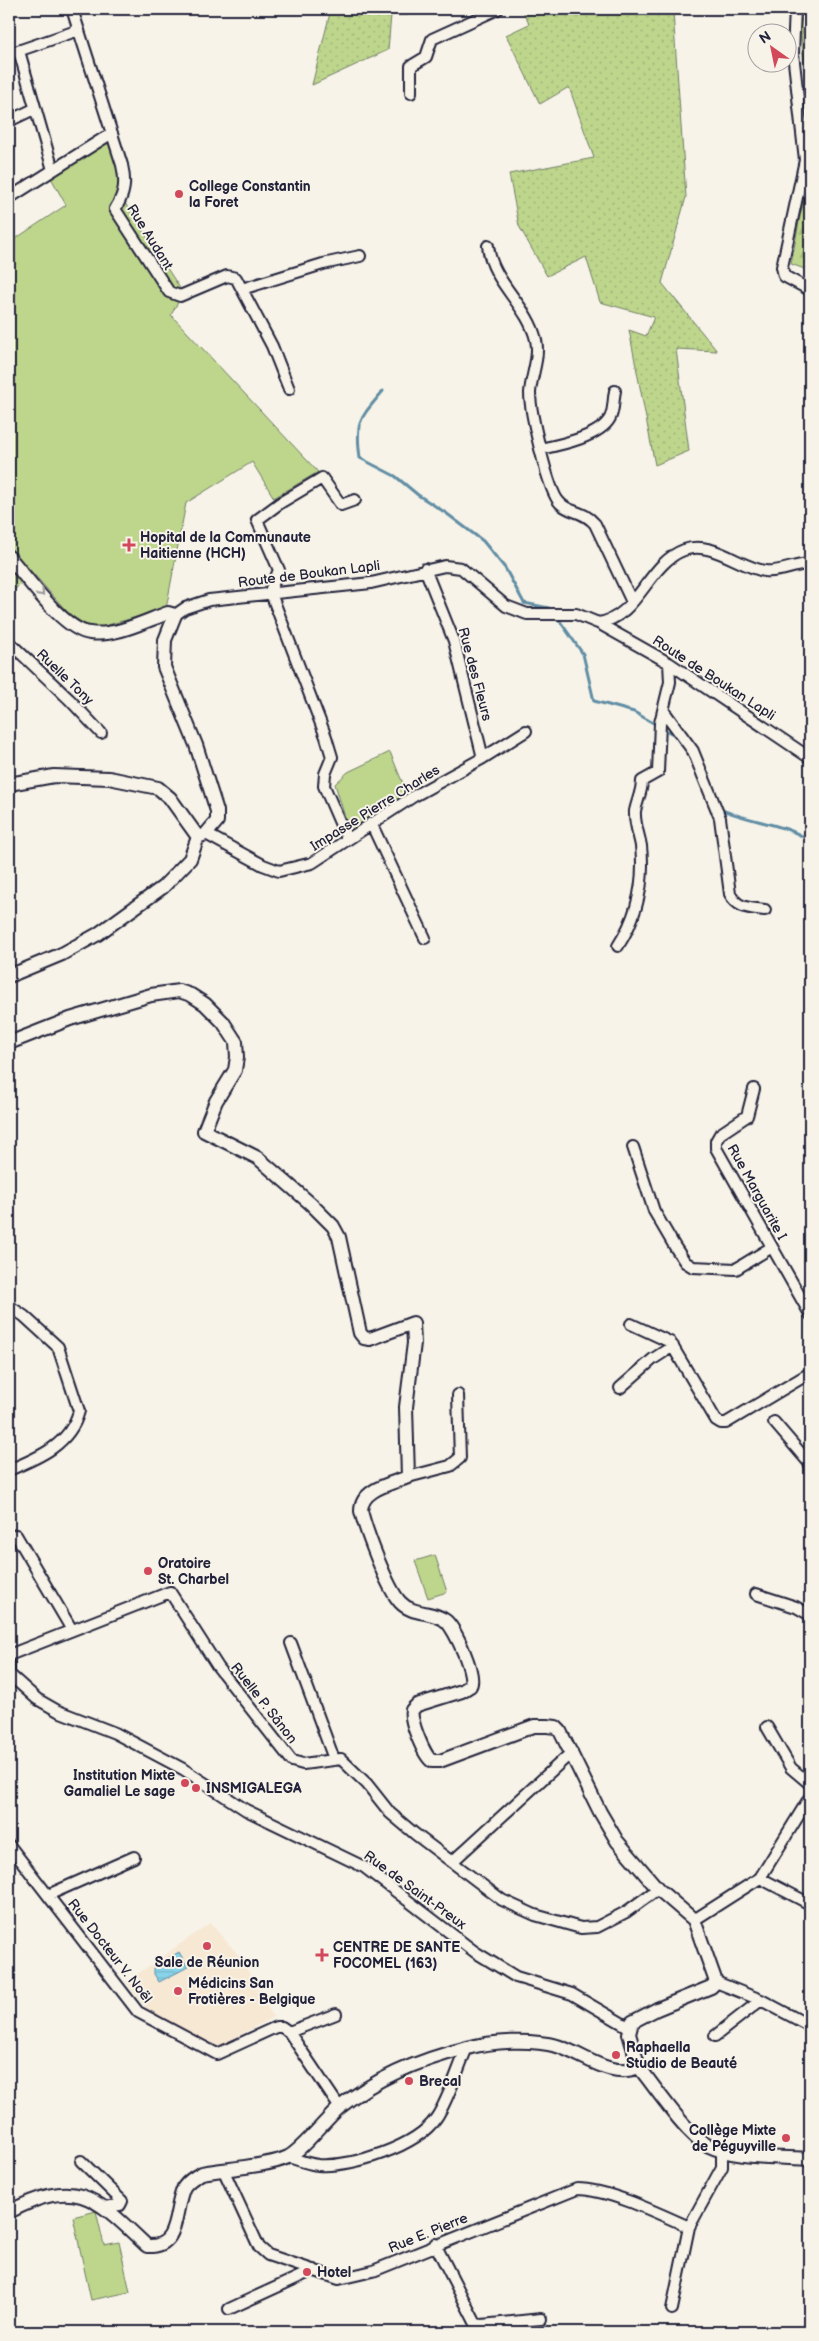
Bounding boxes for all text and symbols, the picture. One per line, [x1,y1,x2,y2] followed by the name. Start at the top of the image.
[746,22,796,72] north arrow
[756,28,774,48] text: N
[189,178,311,211] place label: College Constantin la Foret
[173,188,185,200] marker: College Constantin la Foret
[123,201,177,274] street label: Rue Audant
[140,529,311,562] place label: Hopital de la Communaute Haitienne (HCH)
[122,538,136,552] marker: Hopital de la Communaute Haitienne (HCH)
[237,557,381,591] street label: Route de Boukan Lapli
[35,588,44,597] one-way arrow
[454,625,496,723] street label: Rue des Fleurs
[649,632,779,724] street label: Route de Boukan Lapli
[33,646,98,709] street label: Ruelle Tony
[307,761,443,855] street label: Impasse Pierre Charles
[724,1141,790,1243] street label: Rue Marguarite I
[158,1555,229,1588] place label: Oratoire St. Charbel
[142,1565,154,1577] marker: Oratoire St. Charbel
[227,1659,301,1747] street label: Ruelle P. Sânon
[64,1767,175,1800] place label: Institution Mixte Gamaliel Le sage
[179,1777,191,1789] marker: Institution Mixte Gamaliel Le sage
[206,1780,302,1797] place label: INSMIGALEGA
[190,1782,202,1794] marker: INSMIGALEGA
[360,1847,470,1933] street label: Rue de Saint-Preux
[64,1896,156,2006] street label: Rue Docteur V. Noël
[333,1939,460,1972] place label: CENTRE DE SANTE FOCOMEL (163)
[201,1940,213,1952] marker: Sale de Réunion
[315,1948,329,1962] marker: CENTRE DE SANTE FOCOMEL (163)
[155,1954,260,1971] place label: Sale de Réunion
[188,1975,315,2008] place label: Médicins San Frotières - Belgique
[172,1985,184,1997] marker: Médicins San Frotières - Belgique
[626,2039,738,2072] place label: Raphaella Studio de Beauté
[610,2049,622,2061] marker: Raphaella Studio de Beauté
[419,2073,461,2090] place label: Brecal
[403,2075,415,2087] marker: Brecal
[689,2122,776,2155] place label: Collège Mixte de Péguyville
[780,2132,792,2144] marker: Collège Mixte de Péguyville
[386,2209,470,2257] street label: Rue E. Pierre
[317,2264,351,2281] place label: Hotel
[301,2266,313,2278] marker: Hotel

